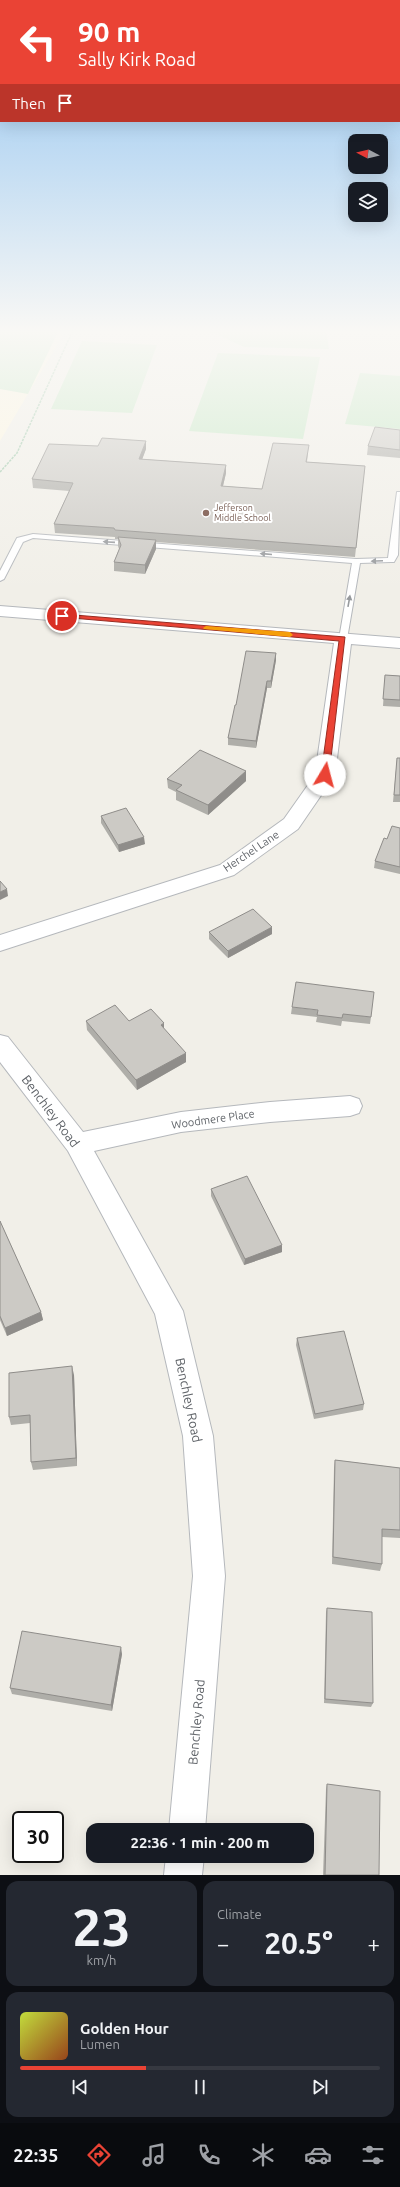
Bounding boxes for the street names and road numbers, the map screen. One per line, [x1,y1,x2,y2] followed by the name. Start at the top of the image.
[221,828,281,874] street label: Herchel Lane
[19,1072,83,1150] street label: Benchley Road
[171,1107,255,1131] street label: Woodmere Place
[173,1356,205,1444] street label: Benchley Road
[185,1678,207,1766] street label: Benchley Road

